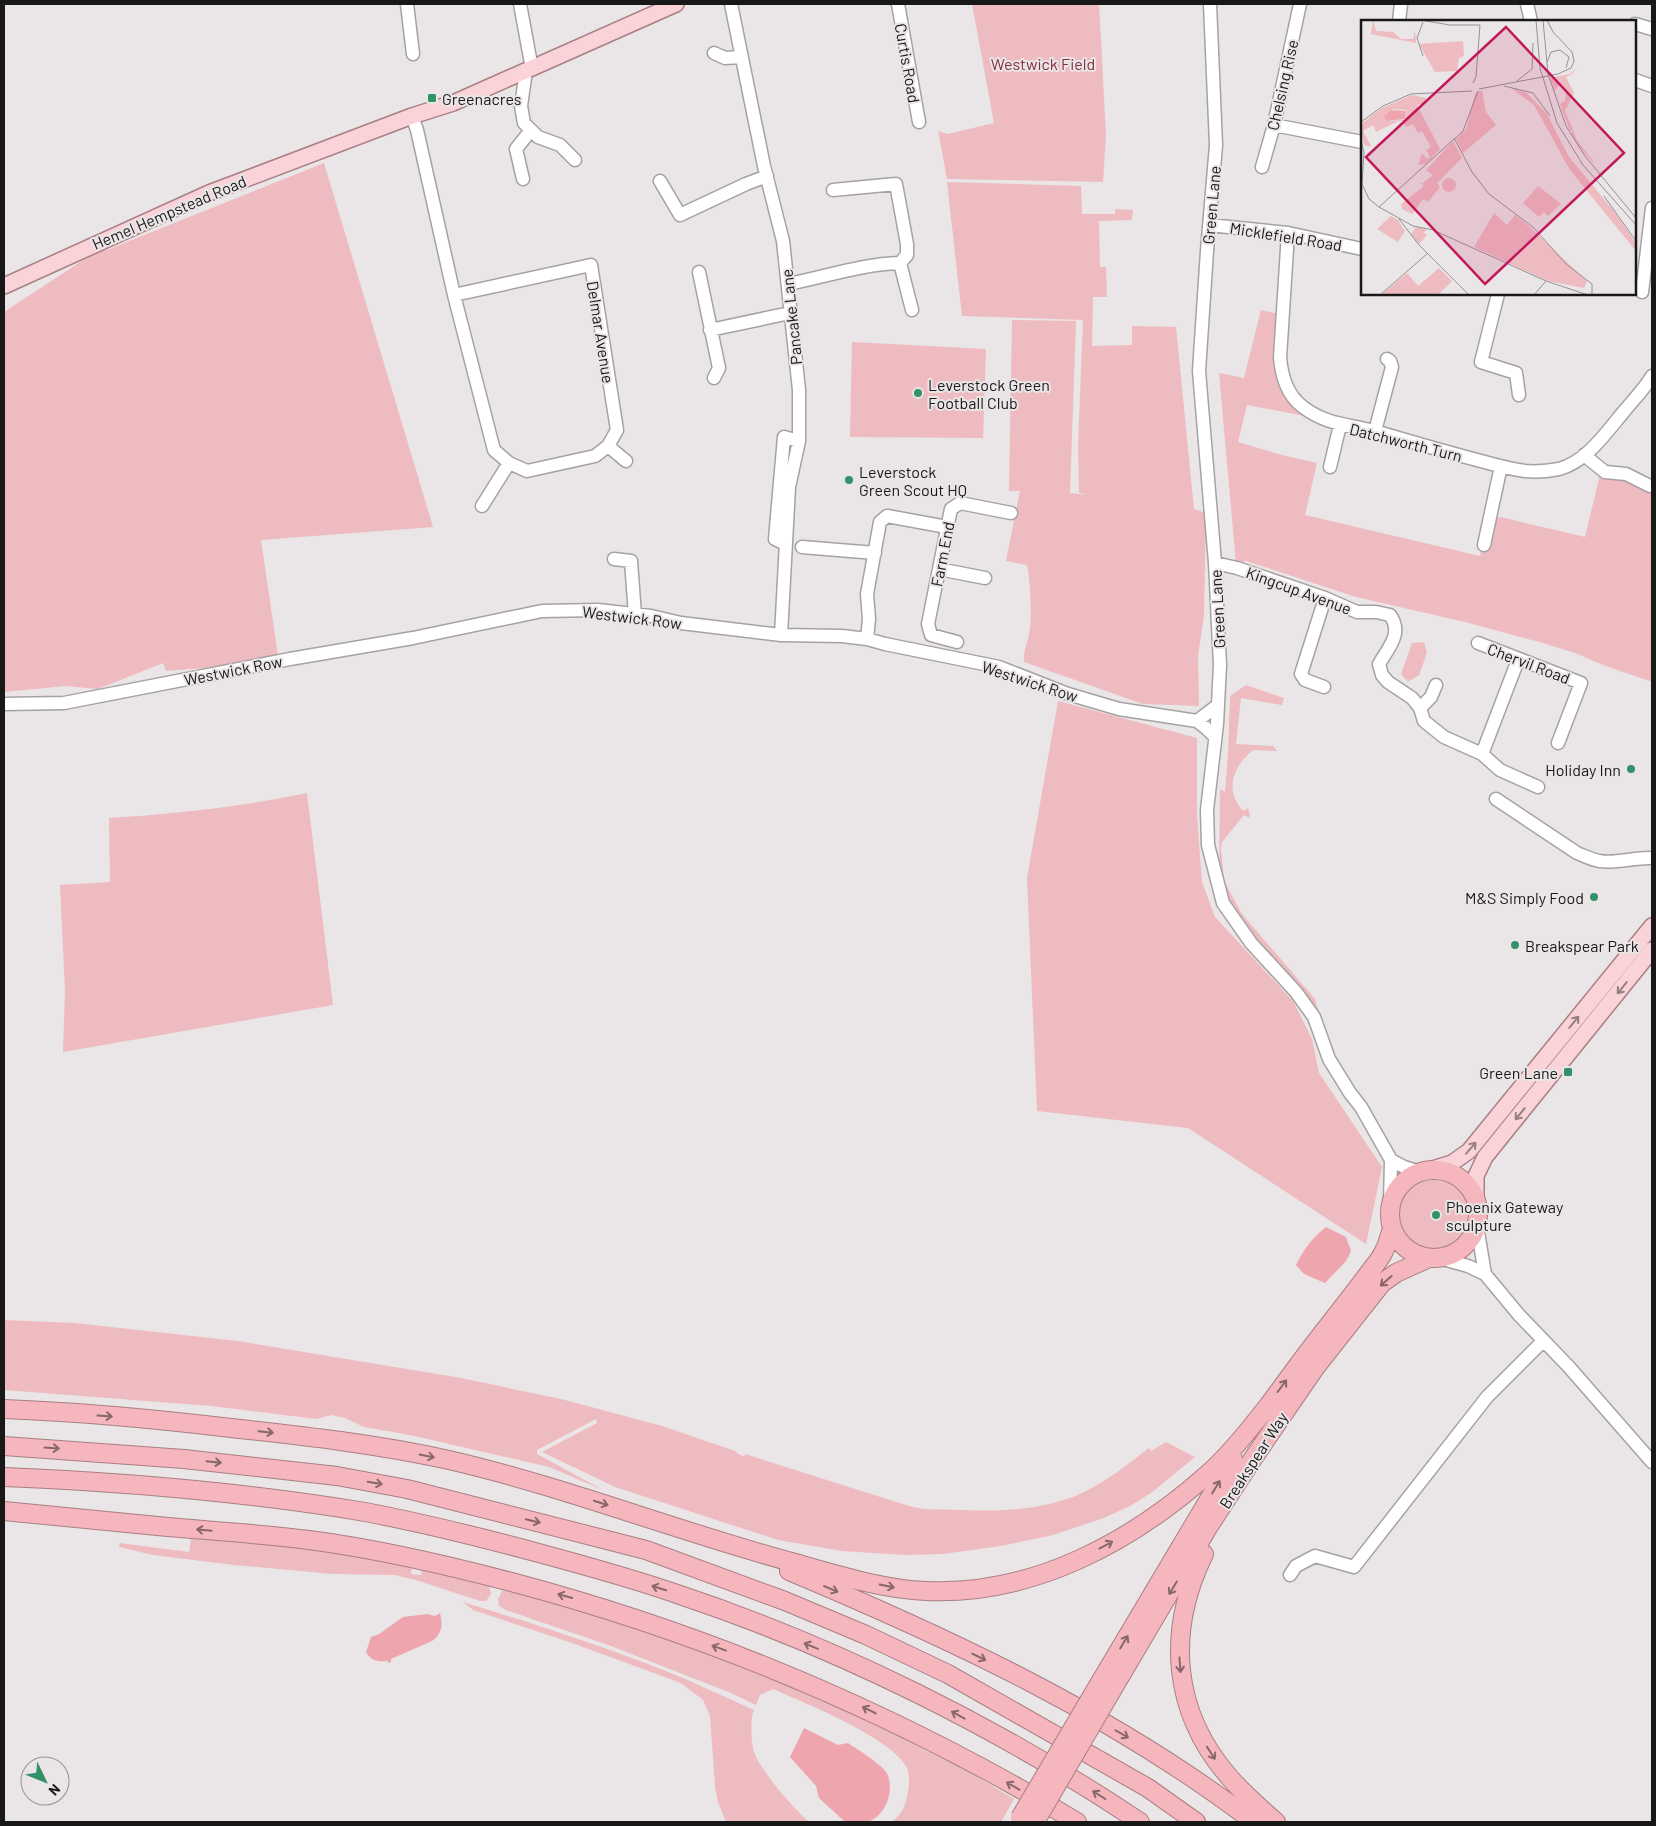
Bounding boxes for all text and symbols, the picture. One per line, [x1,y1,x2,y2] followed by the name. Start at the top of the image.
[1361,20,1636,295] inset map
[892,22,924,104] street label: Curtis Road
[1262,38,1302,132] street label: Chelsing Rise
[991,54,1095,73] park label: Westwick Field
[442,89,522,108] place label: Greenacres
[426,92,438,104] marker: Greenacres
[1198,165,1224,245] street label: Green Lane
[89,171,249,253] street label: Hemel Hempstead Road
[1229,218,1343,254] street label: Micklefield Road
[777,268,805,366] street label: Pancake Lane
[584,279,618,385] street label: Delmar Avenue
[928,375,1050,412] place label: Leverstock Green Football Club
[912,387,924,399] marker: Leverstock Green Football Club
[1348,419,1464,465] street label: Datchworth Turn
[859,462,967,499] place label: Leverstock Green Scout HQ
[843,474,855,486] marker: Leverstock Green Scout HQ
[926,520,958,588] street label: Farm End
[1244,562,1354,618] street label: Kingcup Avenue
[1205,569,1229,649] street label: Green Lane
[581,601,683,633] street label: Westwick Row
[1485,639,1573,687] street label: Chervil Road
[182,651,284,689] street label: Westwick Row
[980,657,1081,706] street label: Westwick Row
[1545,760,1621,779] place label: Holiday Inn
[1625,763,1637,775] marker: Holiday Inn
[1465,888,1584,907] place label: M&S Simply Food
[1588,891,1600,903] marker: M&S Simply Food
[1525,936,1639,955] place label: Breakspear Park
[1509,939,1521,951] marker: Breakspear Park
[1616,981,1627,994] one-way arrow
[1569,1016,1580,1029] one-way arrow
[1479,1063,1558,1082] place label: Green Lane
[1562,1066,1574,1078] marker: Green Lane
[1514,1107,1525,1120] one-way arrow
[1466,1142,1477,1155] one-way arrow
[1446,1197,1564,1234] place label: Phoenix Gateway sculpture
[1430,1209,1442,1221] marker: Phoenix Gateway sculpture
[1380,1275,1393,1286] one-way arrow
[1277,1380,1288,1393] one-way arrow
[1215,1408,1292,1512] street label: Breakspear Way
[96,1411,112,1420] one-way arrow
[258,1427,274,1437] one-way arrow
[44,1443,60,1453] one-way arrow
[419,1452,435,1461] one-way arrow
[206,1457,222,1467] one-way arrow
[367,1479,383,1489] one-way arrow
[1211,1481,1221,1495] one-way arrow
[592,1499,608,1508] one-way arrow
[525,1516,541,1526] one-way arrow
[197,1525,213,1534] one-way arrow
[1099,1540,1114,1550] one-way arrow
[1168,1580,1178,1595] one-way arrow
[879,1581,895,1591] one-way arrow
[652,1583,668,1593] one-way arrow
[823,1584,838,1594] one-way arrow
[557,1591,573,1601] one-way arrow
[1119,1635,1129,1649] one-way arrow
[804,1641,819,1650] one-way arrow
[712,1643,727,1652] one-way arrow
[971,1652,986,1662] one-way arrow
[1176,1657,1185,1673] one-way arrow
[862,1705,877,1715] one-way arrow
[951,1710,966,1719] one-way arrow
[1114,1729,1128,1739] one-way arrow
[1206,1745,1216,1759] one-way arrow
[20,1756,70,1806] north arrow
[45,1781,64,1799] text: N
[1006,1781,1020,1791] one-way arrow
[1093,1790,1107,1800] one-way arrow

